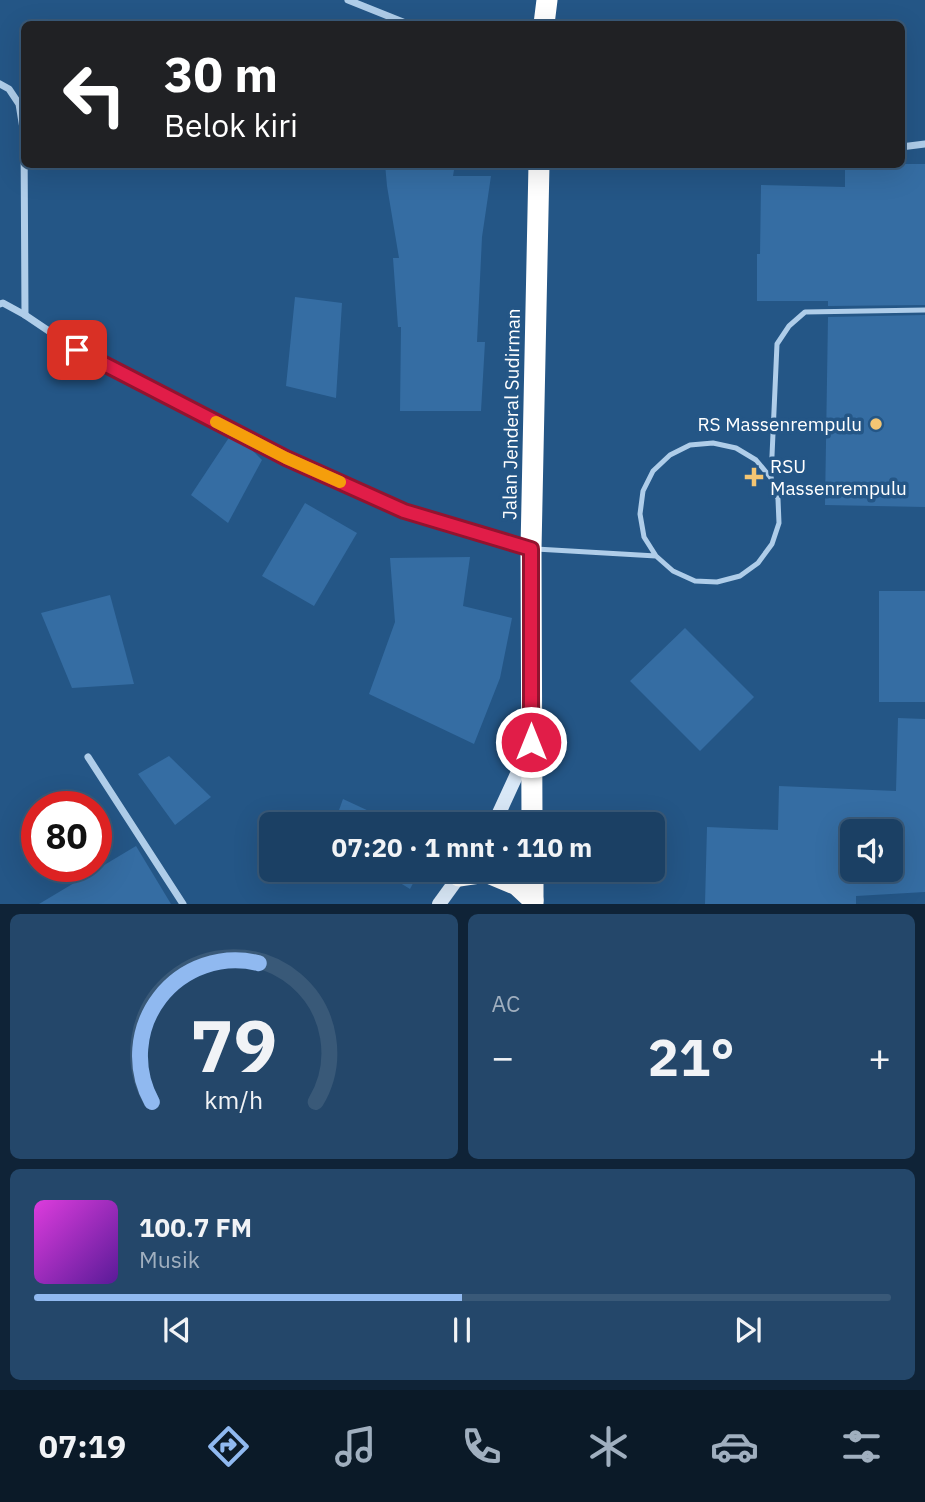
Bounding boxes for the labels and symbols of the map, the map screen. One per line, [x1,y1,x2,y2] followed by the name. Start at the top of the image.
[497,308,525,520] street label: Jalan Jenderal Sudirman
[47,320,107,380] pin
[697,412,862,436] place label: RS Massenrempulu
[868,416,884,432] marker: RS Massenrempulu
[770,454,907,500] place label: RSU Massenrempulu
[744,467,764,487] marker: RSU Massenrempulu
[494,705,568,779] position arrow
[21,791,112,882] speed limit sign: 80

